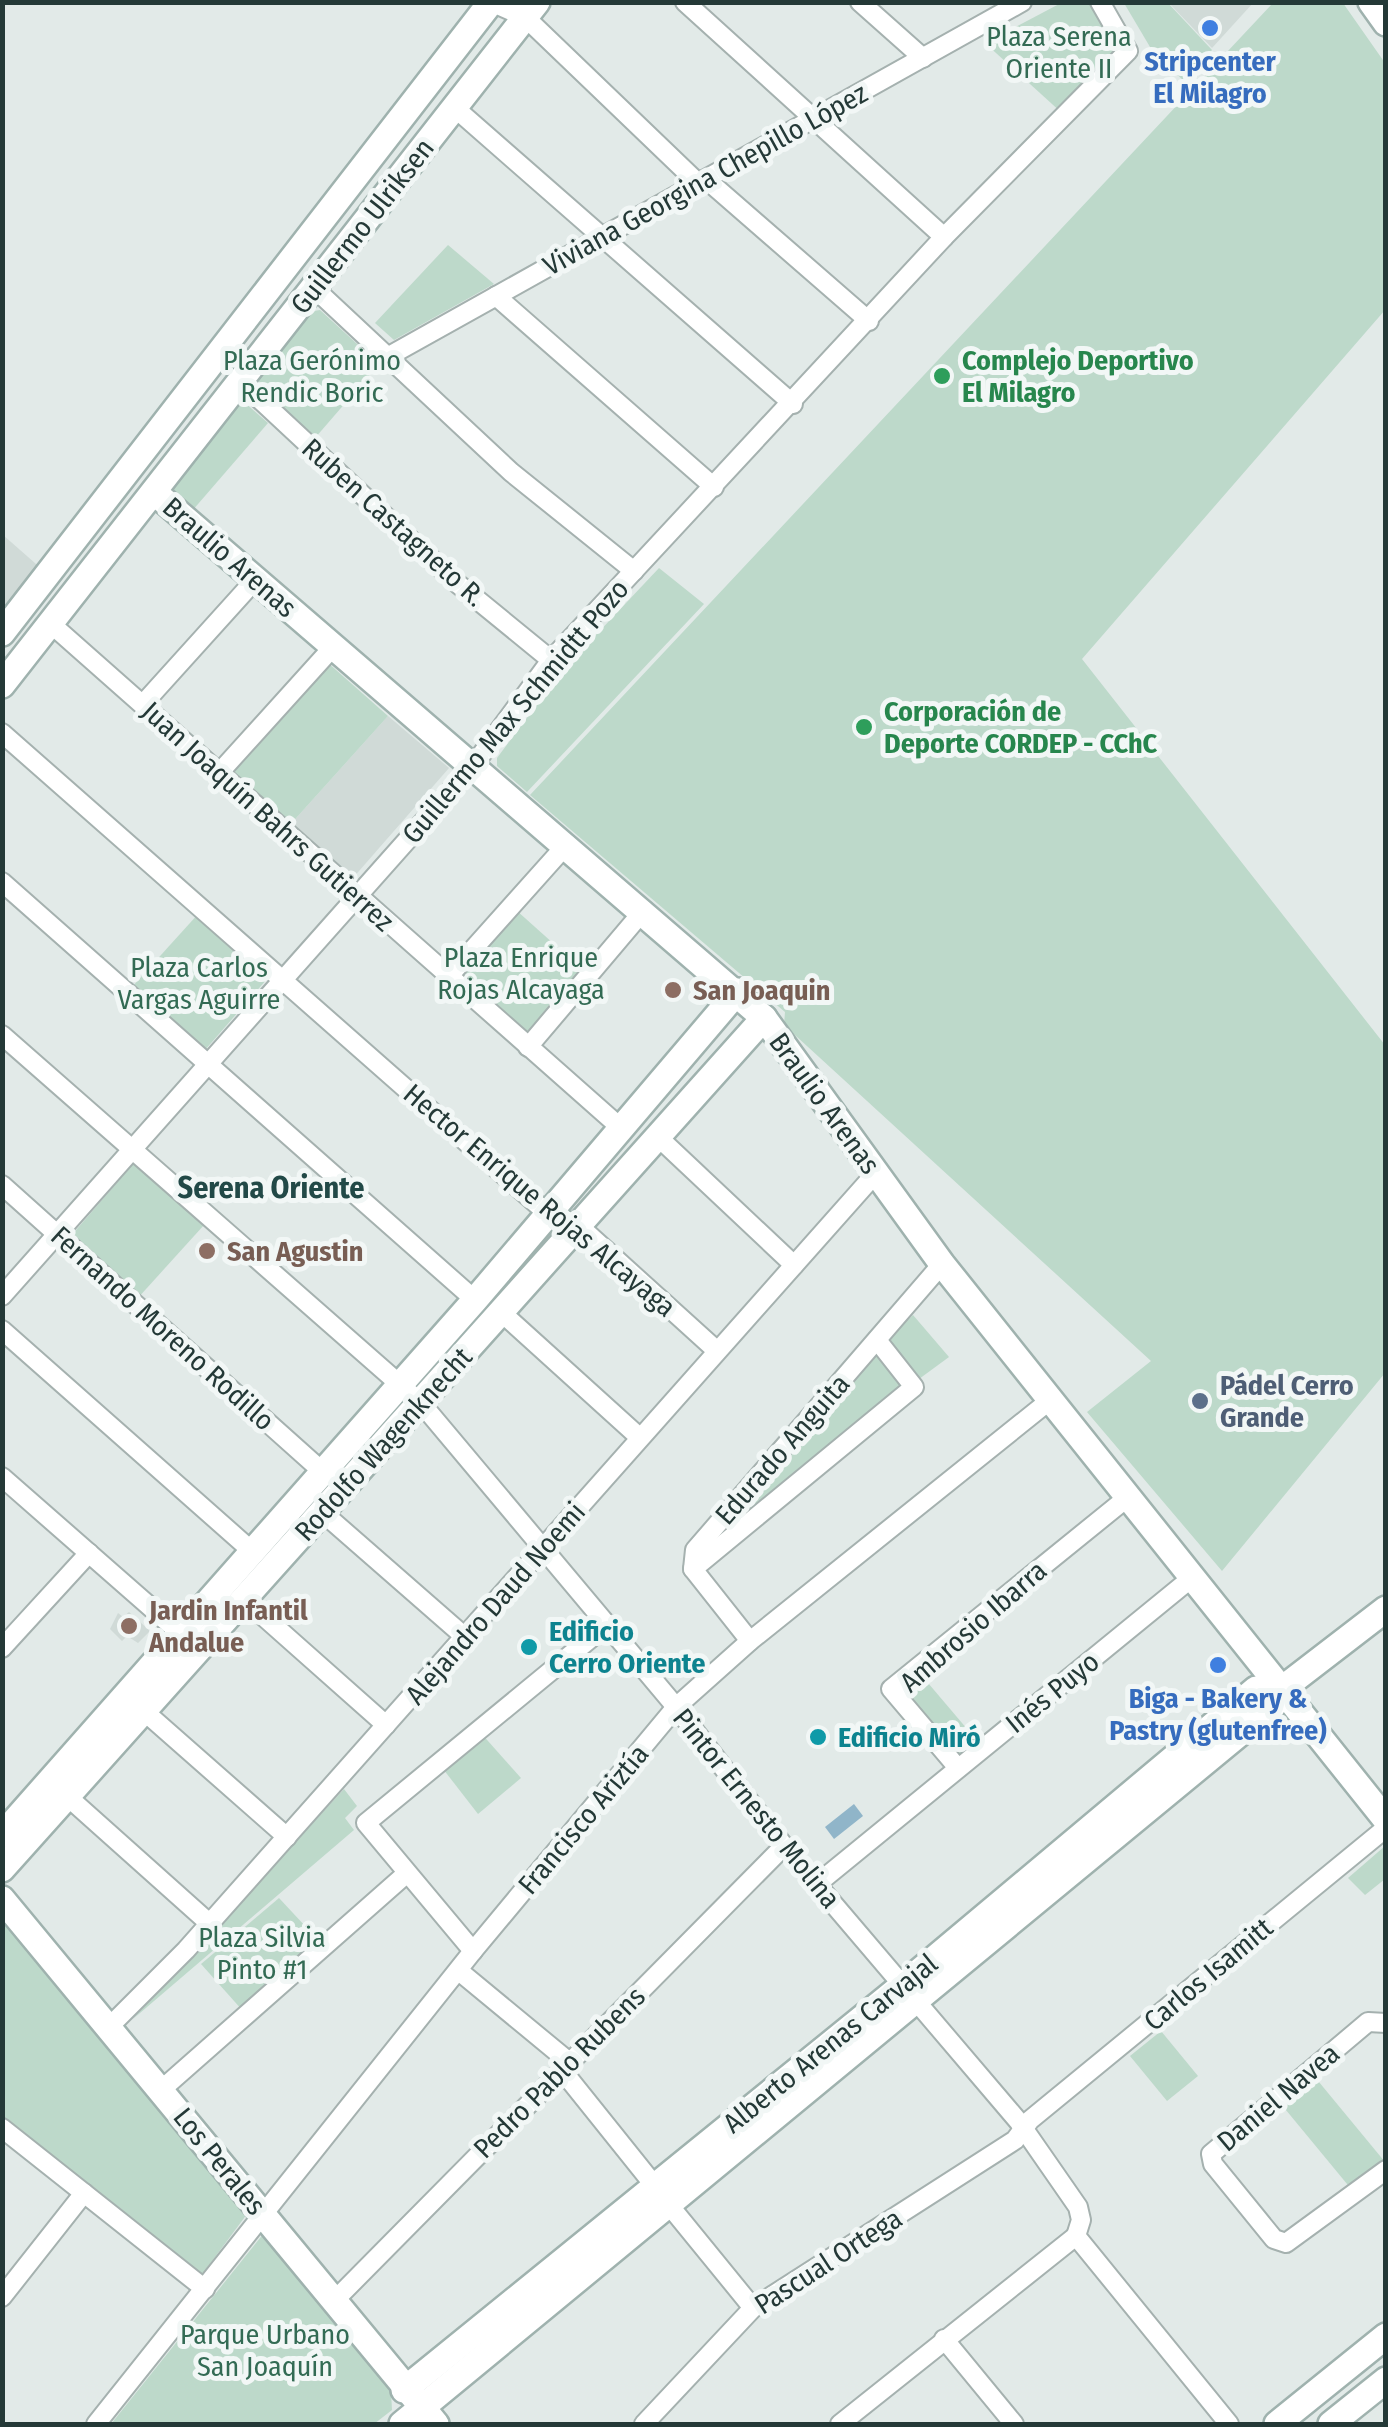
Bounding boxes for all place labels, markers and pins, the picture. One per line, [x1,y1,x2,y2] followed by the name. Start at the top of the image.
[1199,17,1221,39] marker: Stripcenter El Milagro
[1144,45,1276,110] place label: Stripcenter El Milagro
[962,344,1194,409] place label: Complejo Deportivo El Milagro
[931,365,953,387] marker: Complejo Deportivo El Milagro
[884,695,1158,760] place label: Corporación de Deporte CORDEP - CChC
[853,716,875,738] marker: Corporación de Deporte CORDEP - CChC
[693,974,830,1007] place label: San Joaquin
[662,979,684,1001] marker: San Joaquin
[227,1235,363,1268] place label: San Agustin
[196,1240,218,1262] marker: San Agustin
[1220,1369,1354,1434] place label: Pádel Cerro Grande
[1189,1390,1211,1412] marker: Pádel Cerro Grande
[148,1594,308,1659] place label: Jardin Infantil Andalue
[118,1615,140,1637] marker: Jardin Infantil Andalue
[549,1615,705,1680] place label: Edificio Cerro Oriente
[518,1636,540,1658] marker: Edificio Cerro Oriente
[1207,1654,1229,1676] marker: Biga - Bakery & Pastry (glutenfree)
[1109,1682,1327,1747] place label: Biga - Bakery & Pastry (glutenfree)
[838,1721,981,1754] place label: Edificio Miró
[807,1726,829,1748] marker: Edificio Miró

